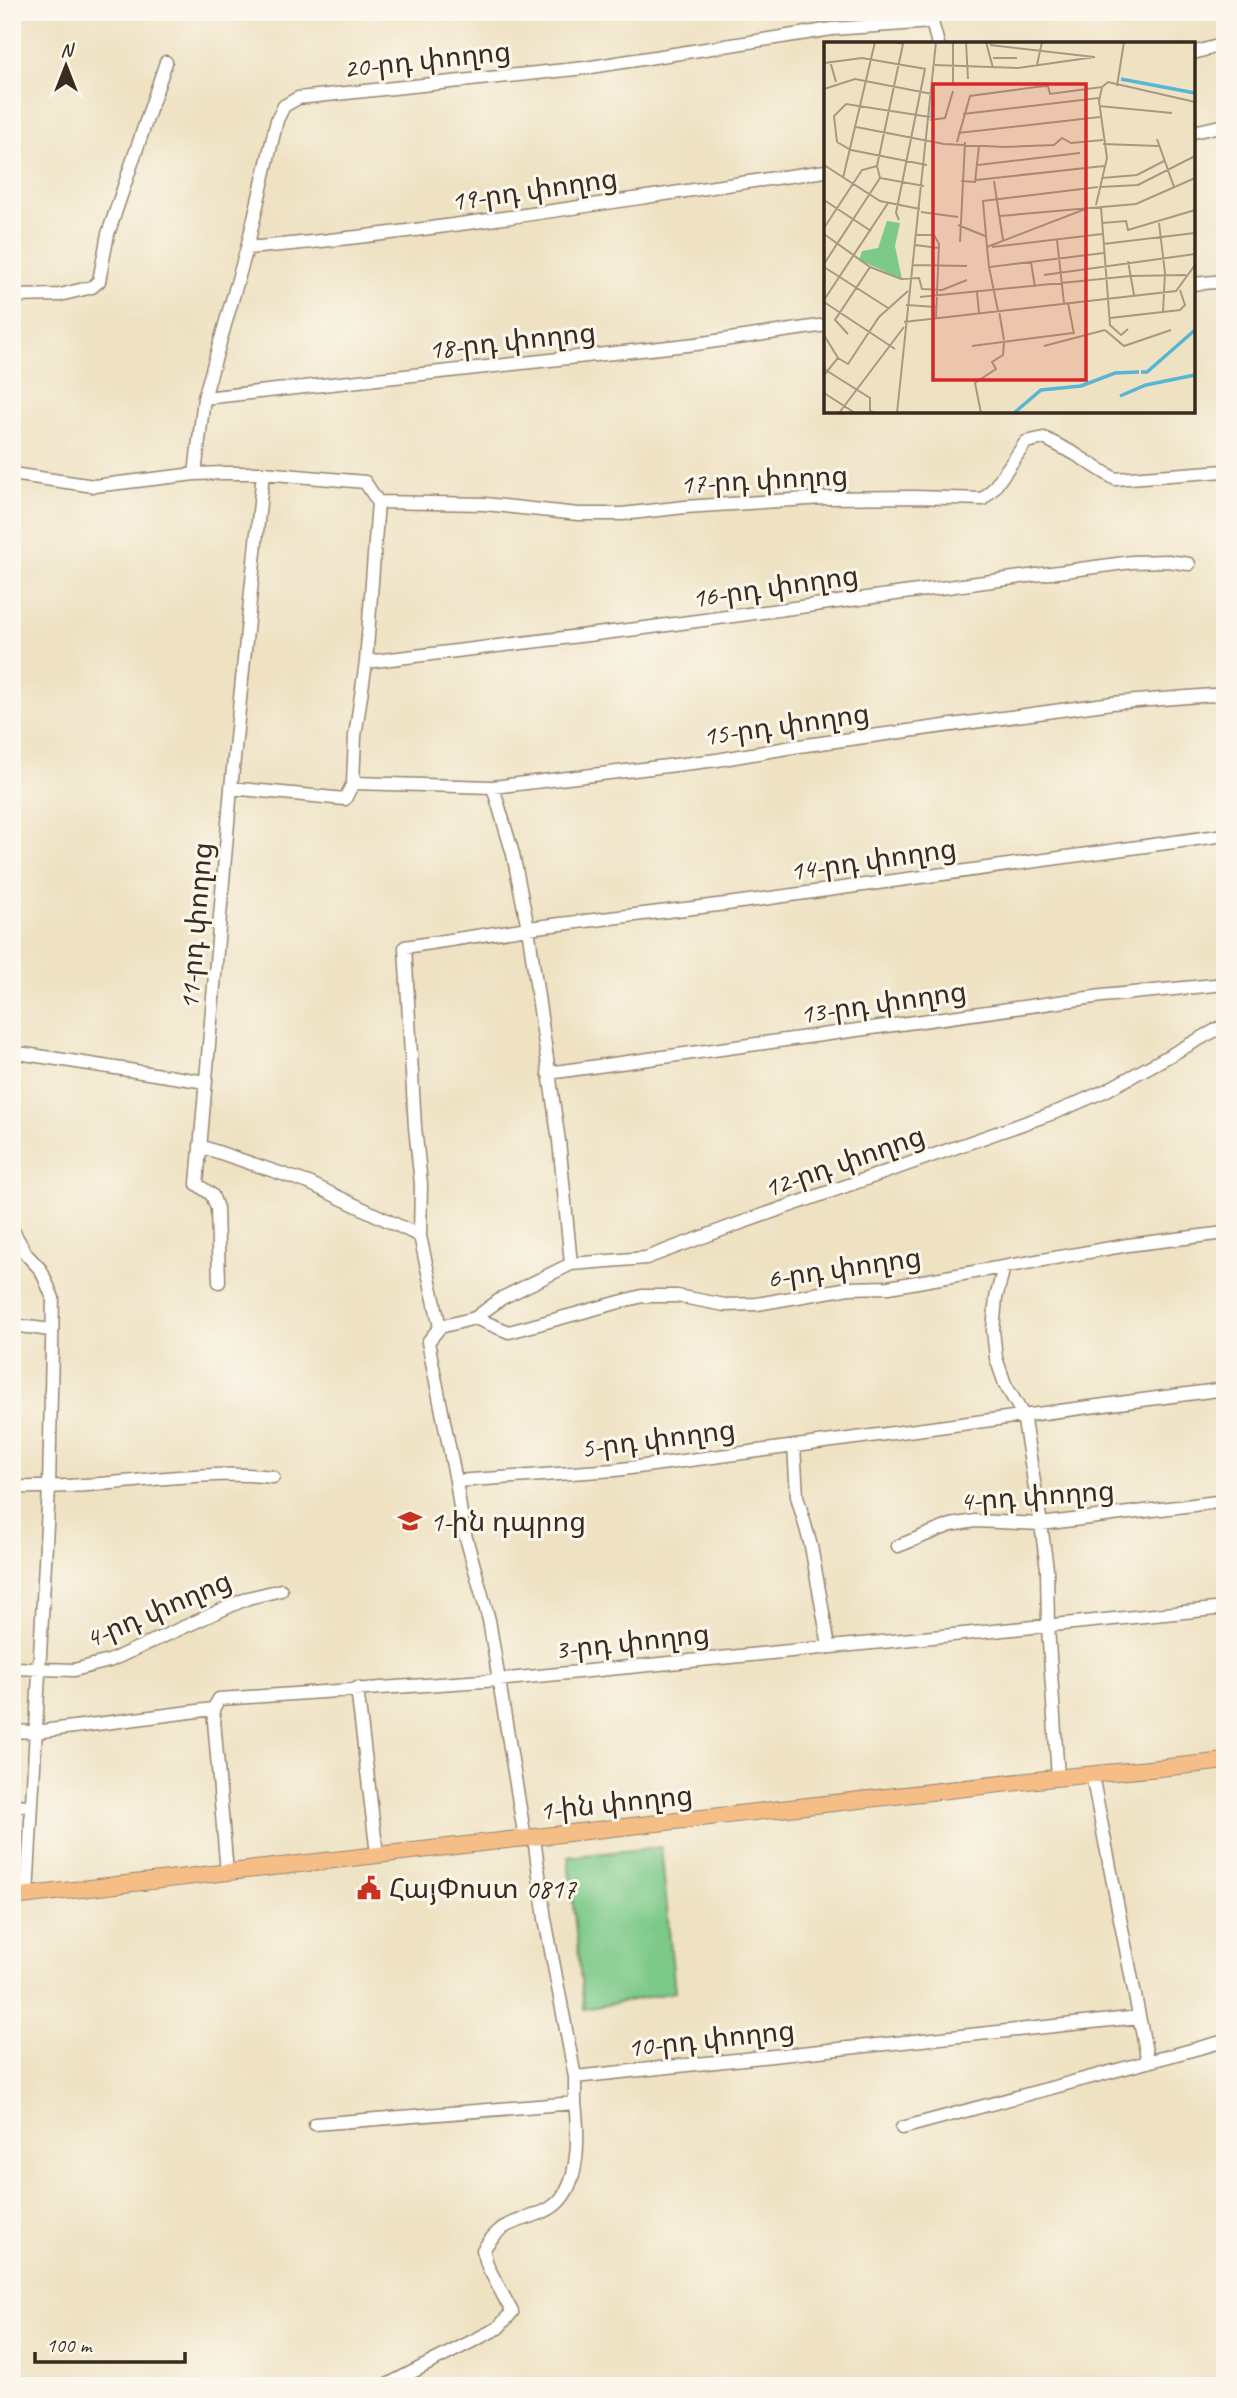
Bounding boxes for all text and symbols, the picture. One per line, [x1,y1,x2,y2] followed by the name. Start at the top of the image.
[32,32,102,102] north arrow
[342,33,512,86] street label: 20-րդ փողոց
[60,38,75,62] text: N
[824,42,1195,413] inset map
[448,160,620,219] street label: 19-րդ փողոց
[427,314,597,367] street label: 18-րդ փողոց
[679,458,849,501] street label: 17-րդ փողոց
[689,557,861,616] street label: 16-րդ փողոց
[700,695,872,754] street label: 15-րդ փողոց
[787,830,959,889] street label: 14-րդ փողոց
[171,841,220,1011] street label: 11-րդ փողոց
[797,973,969,1032] street label: 13-րդ փողոց
[759,1118,929,1205] street label: 12-րդ փողոց
[765,1239,924,1296] street label: 6-րդ փողոց
[579,1412,737,1465] street label: 5-րդ փողոց
[958,1473,1116,1518] street label: 4-րդ փողոց
[430,1504,586,1539] place label: 1-ին դպրոց
[396,1507,424,1535] school or university icon: 1-ին դպրոց
[80,1563,237,1656] street label: 4-րդ փողոց
[553,1616,711,1667] street label: 3-րդ փողոց
[537,1777,695,1828] street label: 1-ին փողոց
[389,1871,577,1906] place label: ՀայՓոստ 0817
[355,1874,383,1902] public building icon: ՀայՓոստ 0817
[626,2012,796,2065] street label: 10-րդ փողոց
[35,2321,186,2365] scale bar
[46,2332,93,2358] text: 100 m

